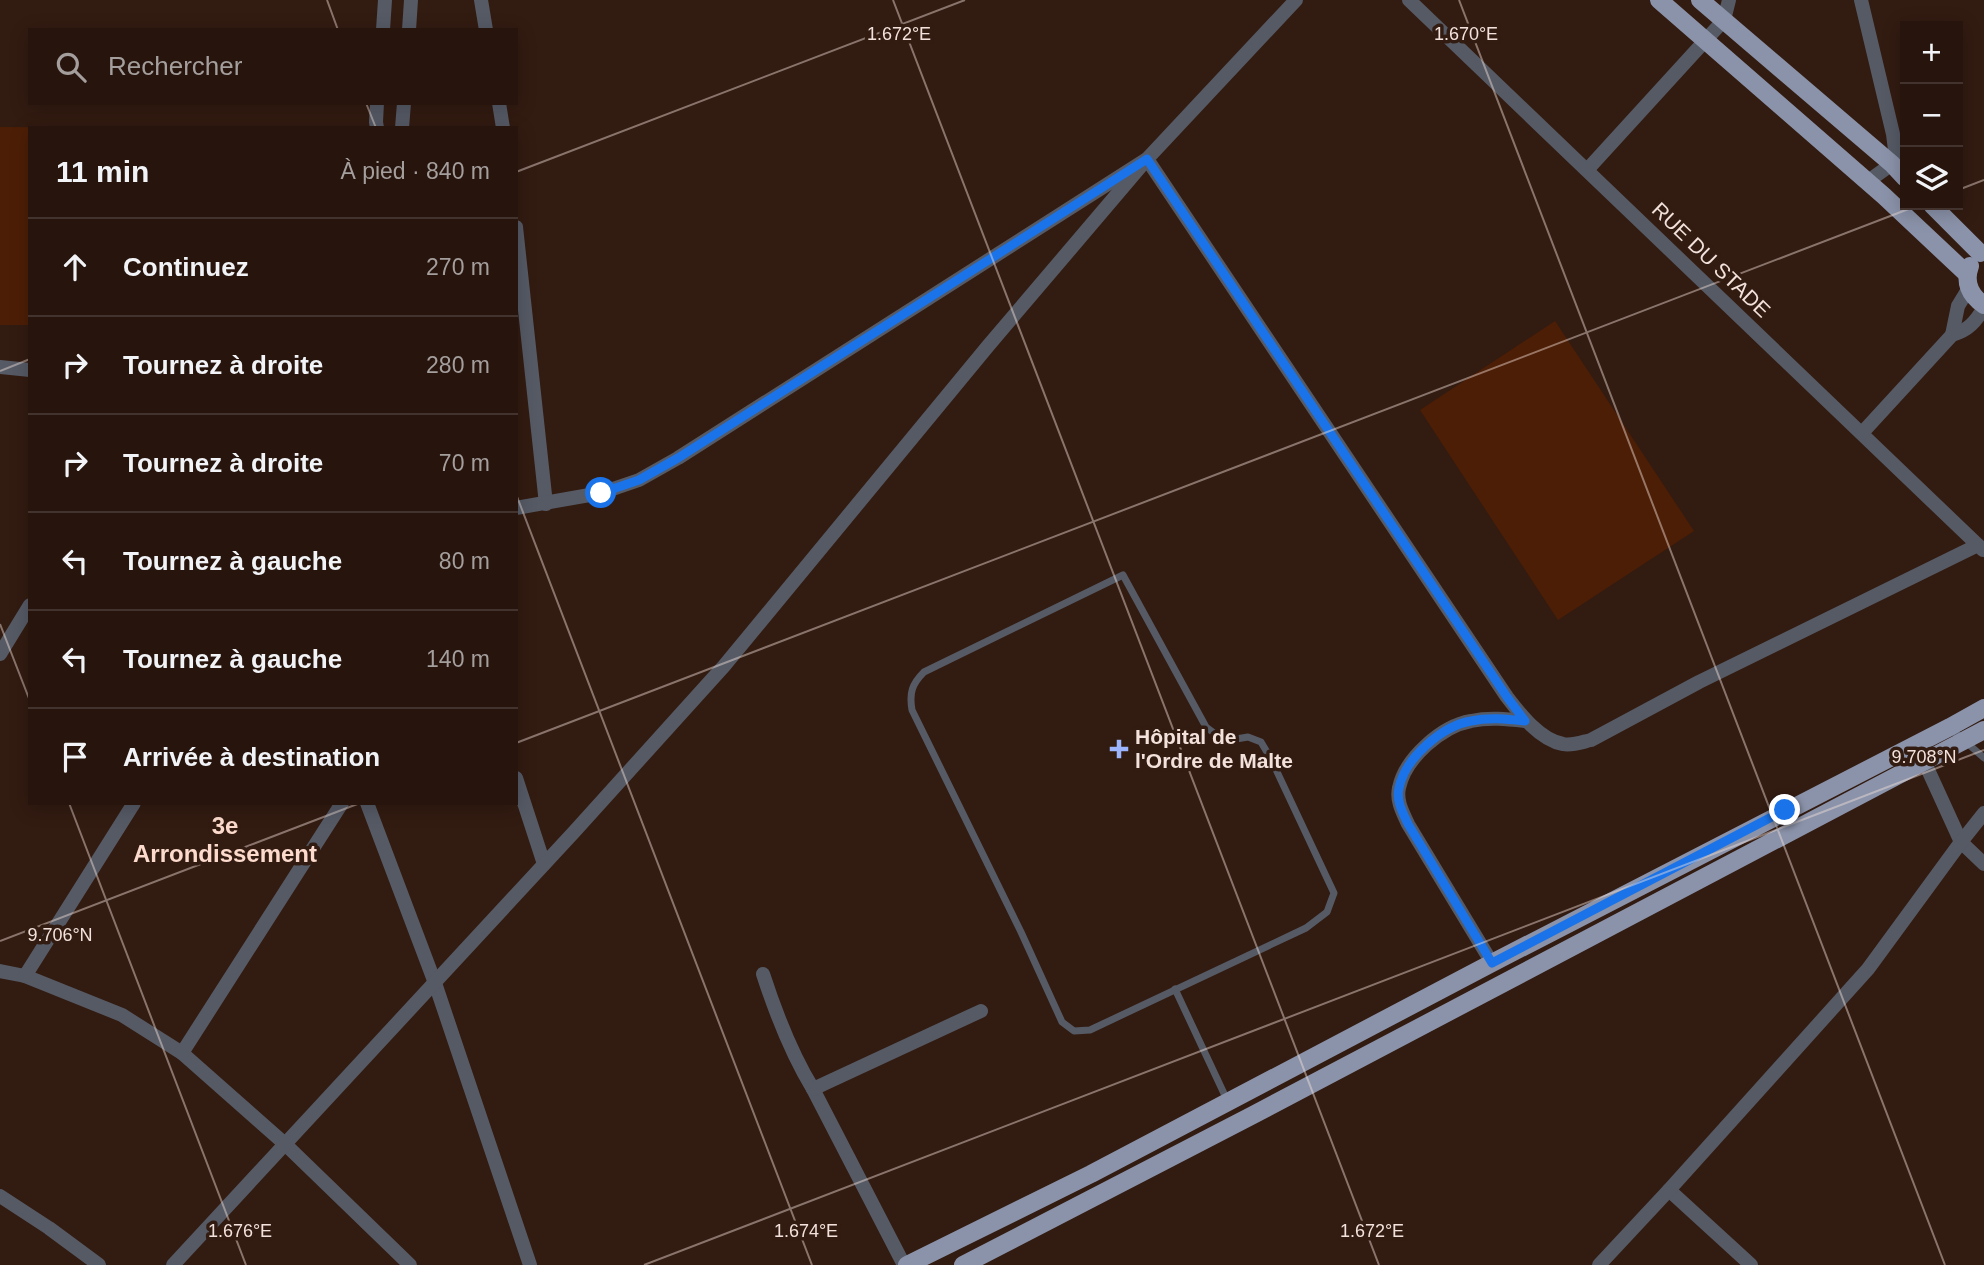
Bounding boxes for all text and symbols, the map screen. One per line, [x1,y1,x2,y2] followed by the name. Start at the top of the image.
[1900,21,1963,210] map controls
[1900,21,1963,84] button: +
[867,24,931,44] text: 1.672°E
[1434,24,1498,44] text: 1.670°E
[28,28,518,105] search box
[52,48,90,86] icon: search
[108,51,242,81] text: Rechercher
[1900,84,1963,147] button: −
[1900,147,1963,210] button: layers
[56,155,149,188] text: 11 min
[340,158,490,184] text: À pied · 840 m
[1648,198,1775,322] street label: RUE DU STADE
[56,248,94,286] icon: ahead
[123,252,249,282] text: Continuez
[426,254,490,280] text: 270 m
[56,346,94,384] icon: right
[123,350,323,380] text: Tournez à droite
[426,352,490,378] text: 280 m
[56,444,94,482] icon: right
[123,448,323,478] text: Tournez à droite
[439,450,490,476] text: 70 m
[585,477,616,508] route start
[56,542,94,580] icon: left
[123,546,342,576] text: Tournez à gauche
[439,548,490,574] text: 80 m
[56,640,94,678] icon: left
[123,644,342,674] text: Tournez à gauche
[426,646,490,672] text: 140 m
[1135,725,1293,772] place label: Hôpital de l'Ordre de Malte
[56,738,94,776] icon: arrive
[1109,739,1129,759] marker: Hôpital de l'Ordre de Malte
[123,742,380,772] text: Arrivée à destination
[1891,747,1957,767] text: 9.708°N
[1769,794,1800,825] route end
[133,812,317,867] district label: 3e Arrondissement
[27,925,93,945] text: 9.706°N
[208,1221,272,1241] text: 1.676°E
[774,1221,838,1241] text: 1.674°E
[1340,1221,1404,1241] text: 1.672°E

